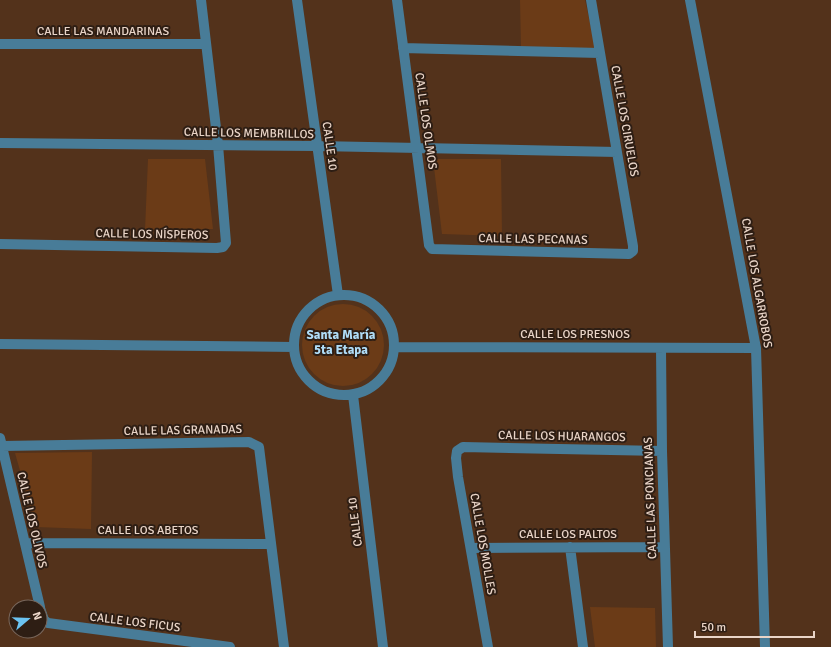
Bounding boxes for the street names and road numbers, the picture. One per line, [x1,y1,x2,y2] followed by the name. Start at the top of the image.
[37,24,169,39] street label: CALLE LAS MANDARINAS
[607,64,642,178] street label: CALLE LOS CIRUELOS
[411,72,440,171] street label: CALLE LOS OLMOS
[319,121,340,172] street label: CALLE 10
[184,125,315,142] street label: CALLE LOS MEMBRILLOS
[738,217,775,350] street label: CALLE LOS ALGARROBOS
[95,226,209,243] street label: CALLE LOS NÍSPEROS
[478,231,588,248] street label: CALLE LAS PECANAS
[520,327,630,342] street label: CALLE LOS PRESNOS
[124,422,243,439] street label: CALLE LAS GRANADAS
[498,428,626,445] street label: CALLE LOS HUARANGOS
[641,436,660,559] street label: CALLE LAS PONCIANAS
[13,471,50,570] street label: CALLE LOS OLIVOS
[466,492,499,596] street label: CALLE LOS MOLLES
[345,497,366,547] street label: CALLE 10
[98,523,199,538] street label: CALLE LOS ABETOS
[519,527,617,542] street label: CALLE LOS PALTOS
[89,609,181,636] street label: CALLE LOS FICUS

